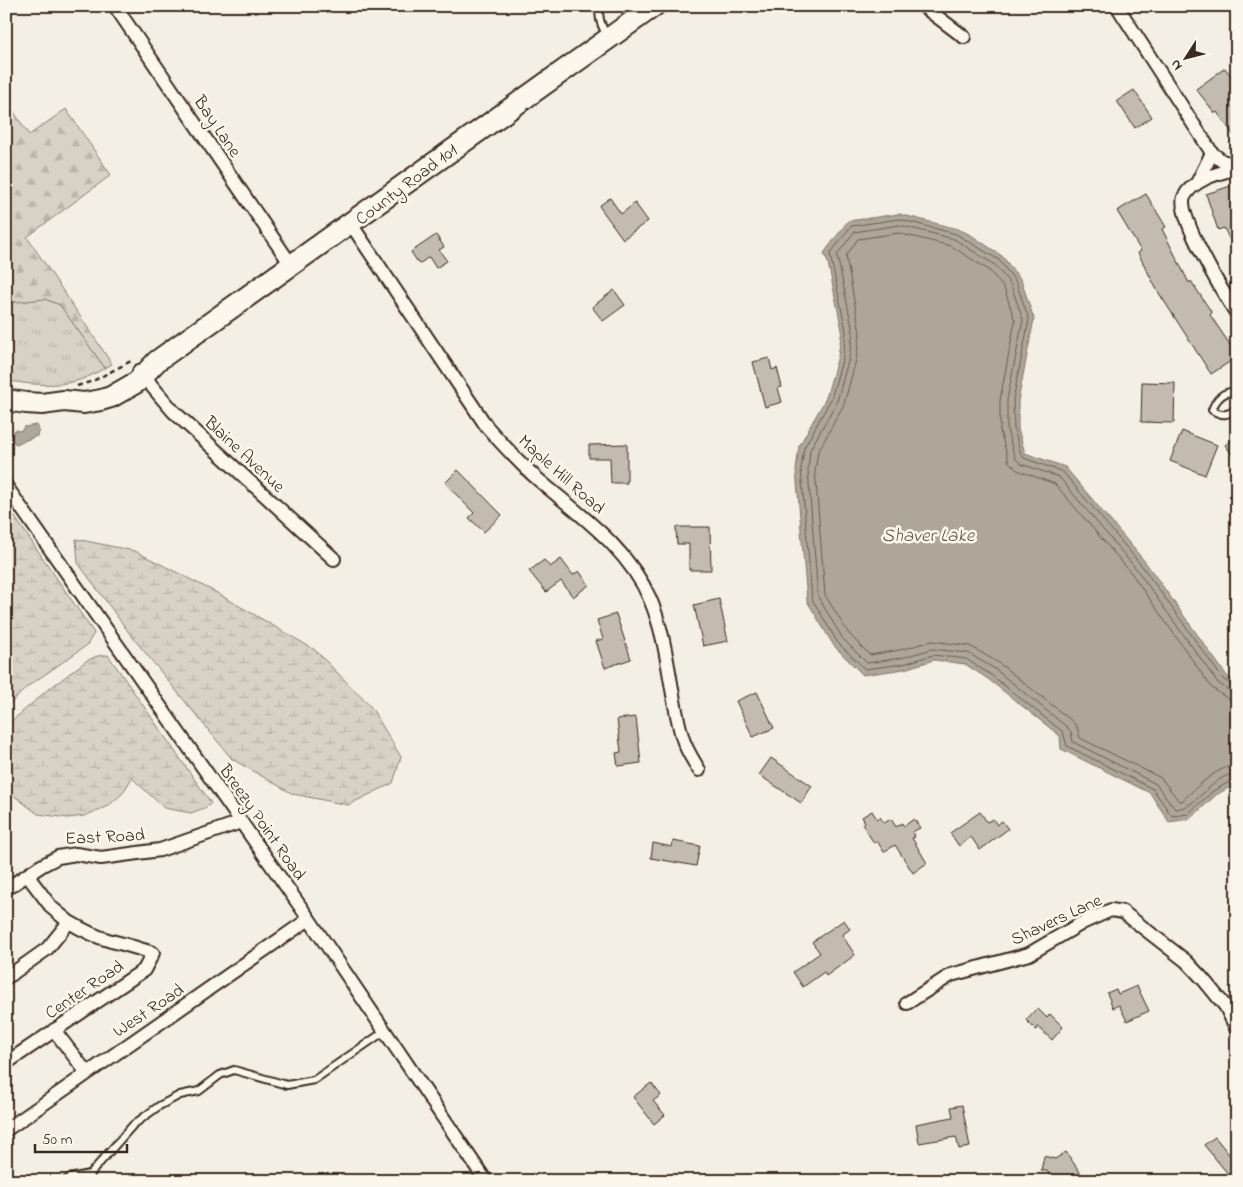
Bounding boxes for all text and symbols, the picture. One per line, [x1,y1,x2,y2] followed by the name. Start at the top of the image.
[1160,32,1210,82] north arrow
[1165,55,1188,75] text: N
[186,90,247,164] street label: Bay Lane
[351,138,464,233] street label: County Road 101
[197,410,291,500] street label: Blaine Avenue
[512,429,610,522] street label: Maple Hill Road
[882,523,976,550] water label: Shaver Lake
[211,759,311,886] street label: Breezy Point Road
[65,823,145,853] street label: East Road
[1007,888,1108,953] street label: Shavers Lane
[40,955,130,1027] street label: Center Road
[108,978,190,1045] street label: West Road
[35,1122,128,1154] scale bar
[42,1129,73,1151] text: 50 m

